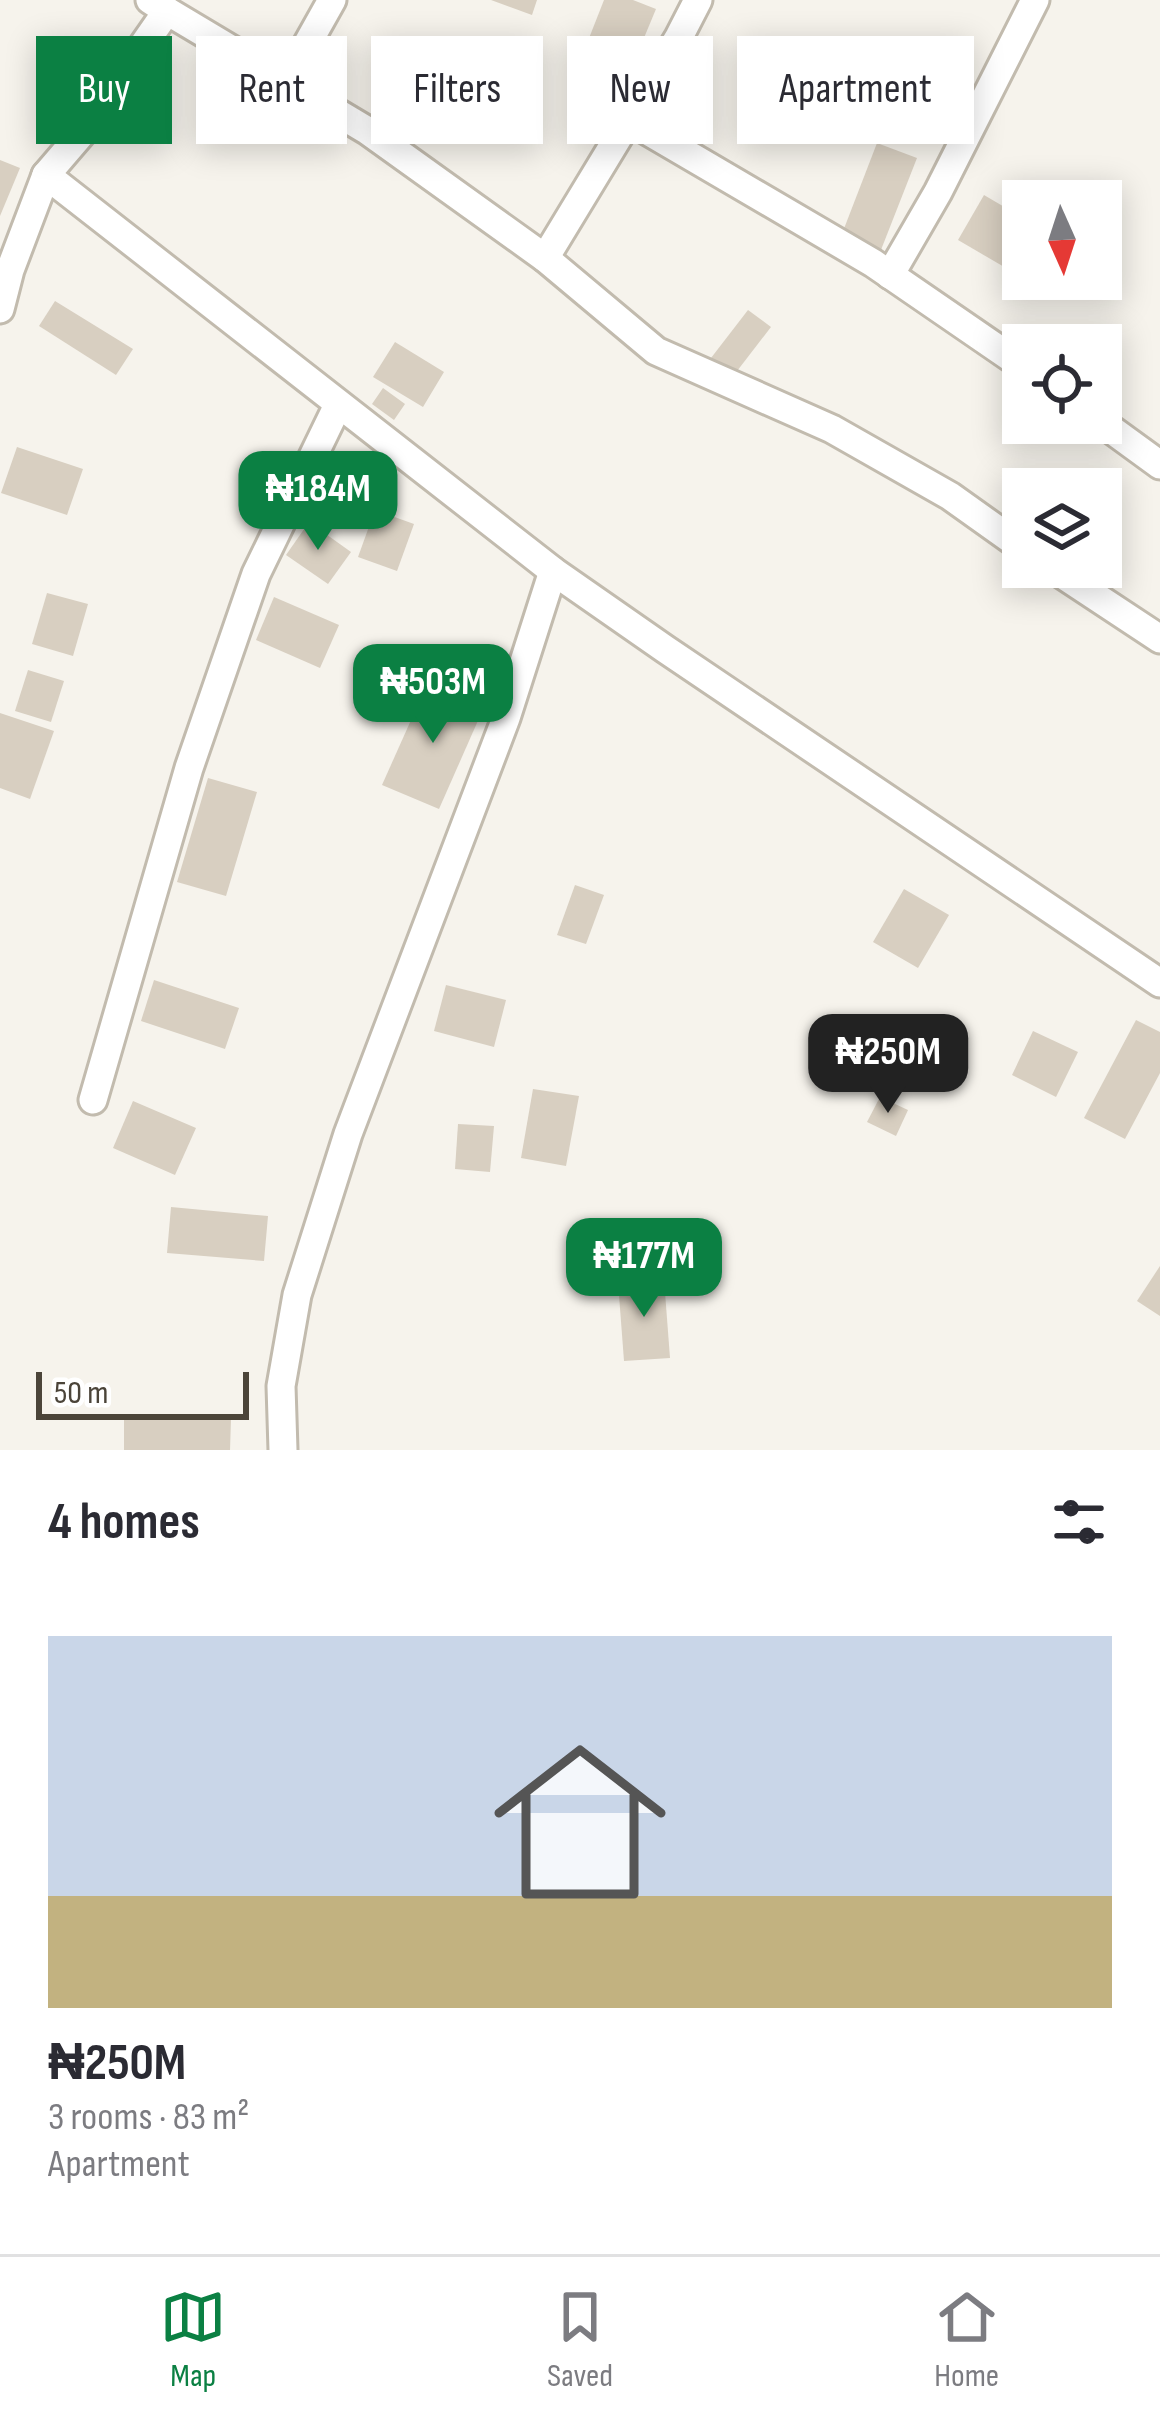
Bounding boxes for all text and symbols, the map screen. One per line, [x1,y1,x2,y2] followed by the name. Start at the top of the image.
[36,36,172,144] chip: Buy
[196,36,347,144] chip: Rent
[371,36,543,144] chip: Filters
[567,36,713,144] chip: New
[737,36,974,144] chip: Apartment
[1002,180,1122,300] north arrow
[1002,180,1122,588] map controls
[1002,324,1122,444] button: locate
[234,451,402,553] pin: ₦184M
[265,466,371,513] text: ₦184M
[1002,468,1122,588] button: layers
[349,644,517,746] pin: ₦503M
[380,659,486,706] text: ₦503M
[804,1014,972,1116] pin: ₦250M
[835,1029,941,1076] text: ₦250M
[560,1218,728,1320] pin: ₦177M
[593,1233,695,1280] text: ₦177M
[36,1366,249,1419] scale bar
[54,1373,108,1413] text: 50 m
[1046,1489,1112,1555] icon: filters
[48,1492,200,1553] text: 4 homes
[472,1714,688,1930] icon: home
[48,2033,186,2094] text: ₦250M
[48,2094,249,2141] text: 3 rooms · 83 m²
[48,2141,190,2188] text: Apartment
[160,2284,226,2396] tab: Map
[547,2284,613,2396] tab: Saved
[934,2284,1000,2396] tab: Home

